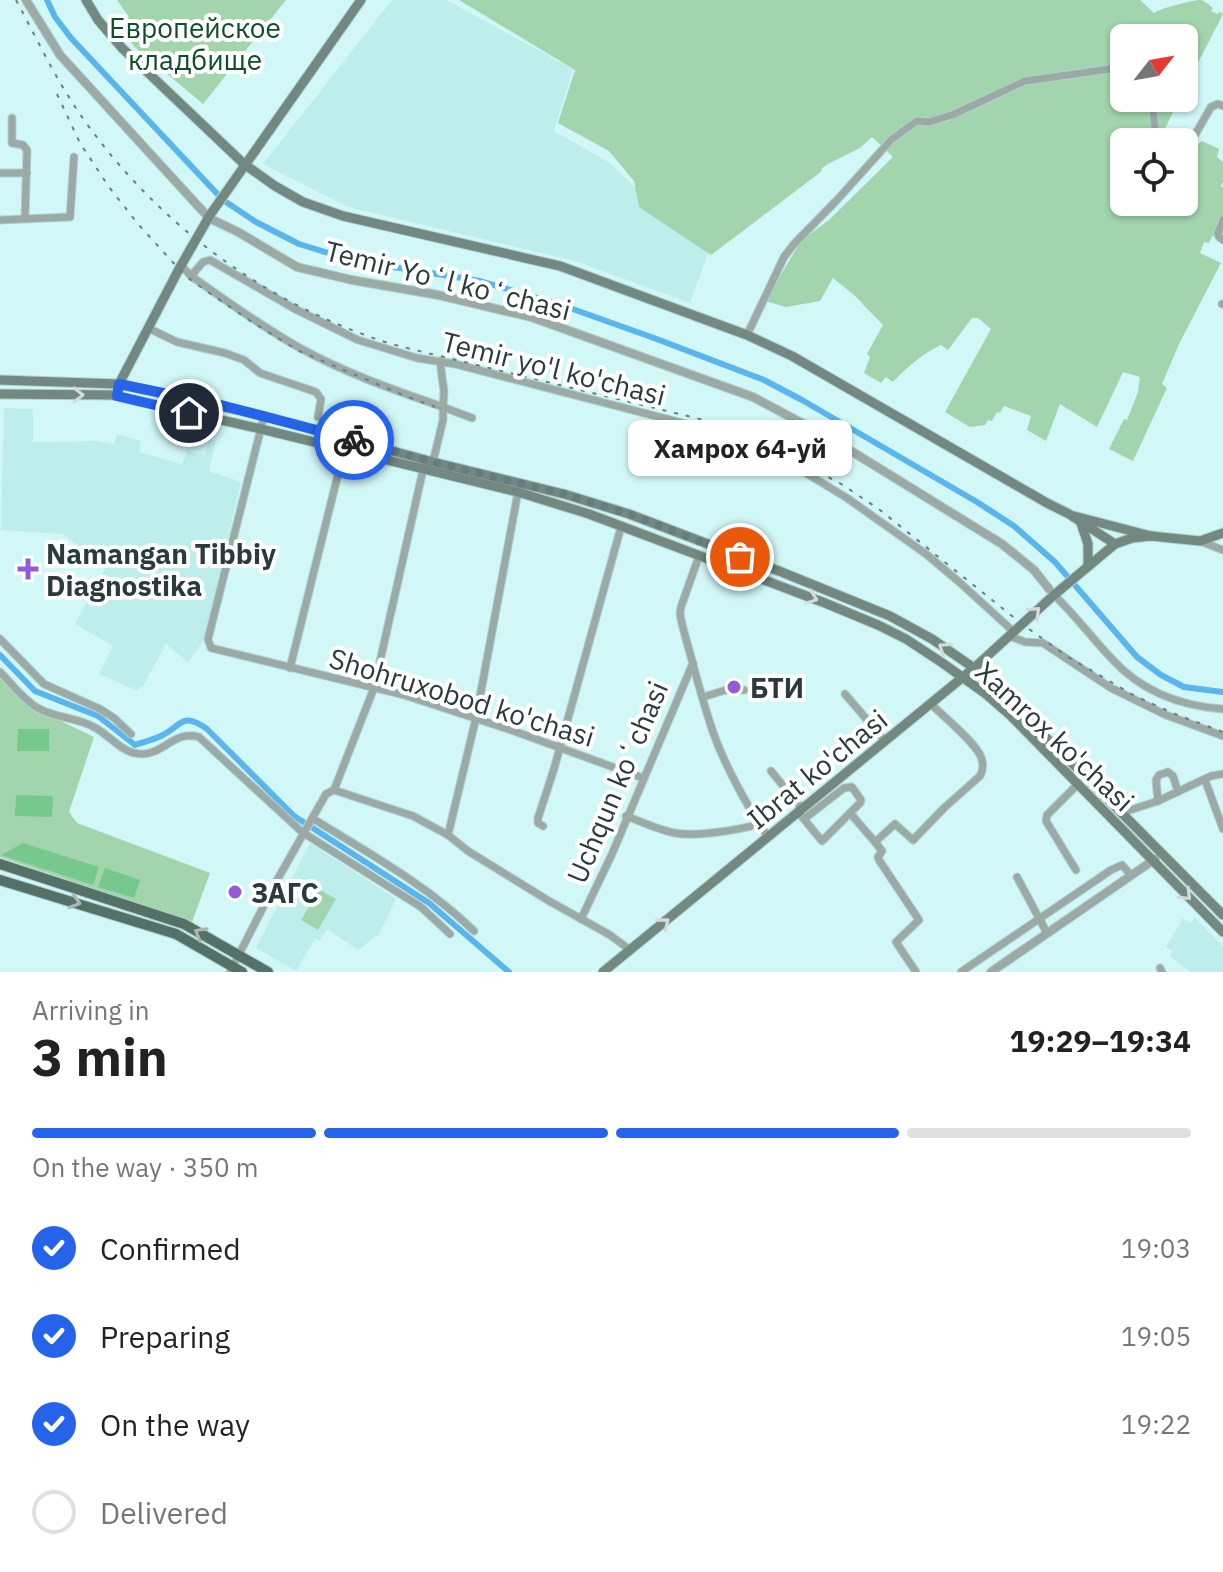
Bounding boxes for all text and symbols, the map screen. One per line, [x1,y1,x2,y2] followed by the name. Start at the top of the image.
[109,9,281,78] park label: Европейское кладбище
[1110,24,1198,112] north arrow
[1110,24,1198,216] map controls
[1110,128,1198,216] button: locate
[321,232,575,328] street label: Temir Yoʻl koʻchasi
[438,322,670,414] street label: Temir yo'l ko'chasi
[155,379,223,447] pin
[72,386,85,404] one-way arrow
[167,391,211,435] icon: home
[314,400,394,480] courier
[332,418,376,462] icon: bike
[628,421,852,477] callout: Хамрох 64-уй
[653,431,827,465] text: Хамрох 64-уй
[706,523,774,591] pin
[46,535,276,604] place label: Namangan Tibbiy Diagnostika
[718,535,762,579] icon: bag
[17,558,39,580] marker: Namangan Tibbiy Diagnostika
[804,588,818,605] one-way arrow
[1026,607,1040,622] one-way arrow
[325,639,599,755] street label: Shohruxobod ko'chasi
[939,643,953,658] one-way arrow
[968,653,1142,819] street label: Xamrox ko'chasi
[750,669,804,706] place label: БТИ
[558,675,676,889] street label: Uchqun koʻchasi
[725,678,743,696] marker: БТИ
[739,701,895,837] street label: Ibrat ko'chasi
[251,874,319,911] place label: ЗАГС
[226,883,244,901] marker: ЗАГС
[1177,886,1192,901] one-way arrow
[67,893,81,909] one-way arrow
[655,918,669,933] one-way arrow
[194,927,209,943] one-way arrow
[32,993,149,1027] text: Arriving in
[1010,1021,1191,1060] text: 19:29–19:34
[32,1023,168,1090] text: 3 min
[32,1150,258,1184] text: On the way · 350 m
[32,1226,76,1270] icon: check
[100,1229,241,1268] text: Confirmed
[1121,1231,1191,1265] text: 19:03
[32,1314,76,1358] icon: check
[100,1317,230,1356] text: Preparing
[1121,1319,1191,1353] text: 19:05
[32,1402,76,1446] icon: check
[100,1405,250,1444] text: On the way
[1121,1407,1191,1441] text: 19:22
[100,1493,228,1532] text: Delivered

